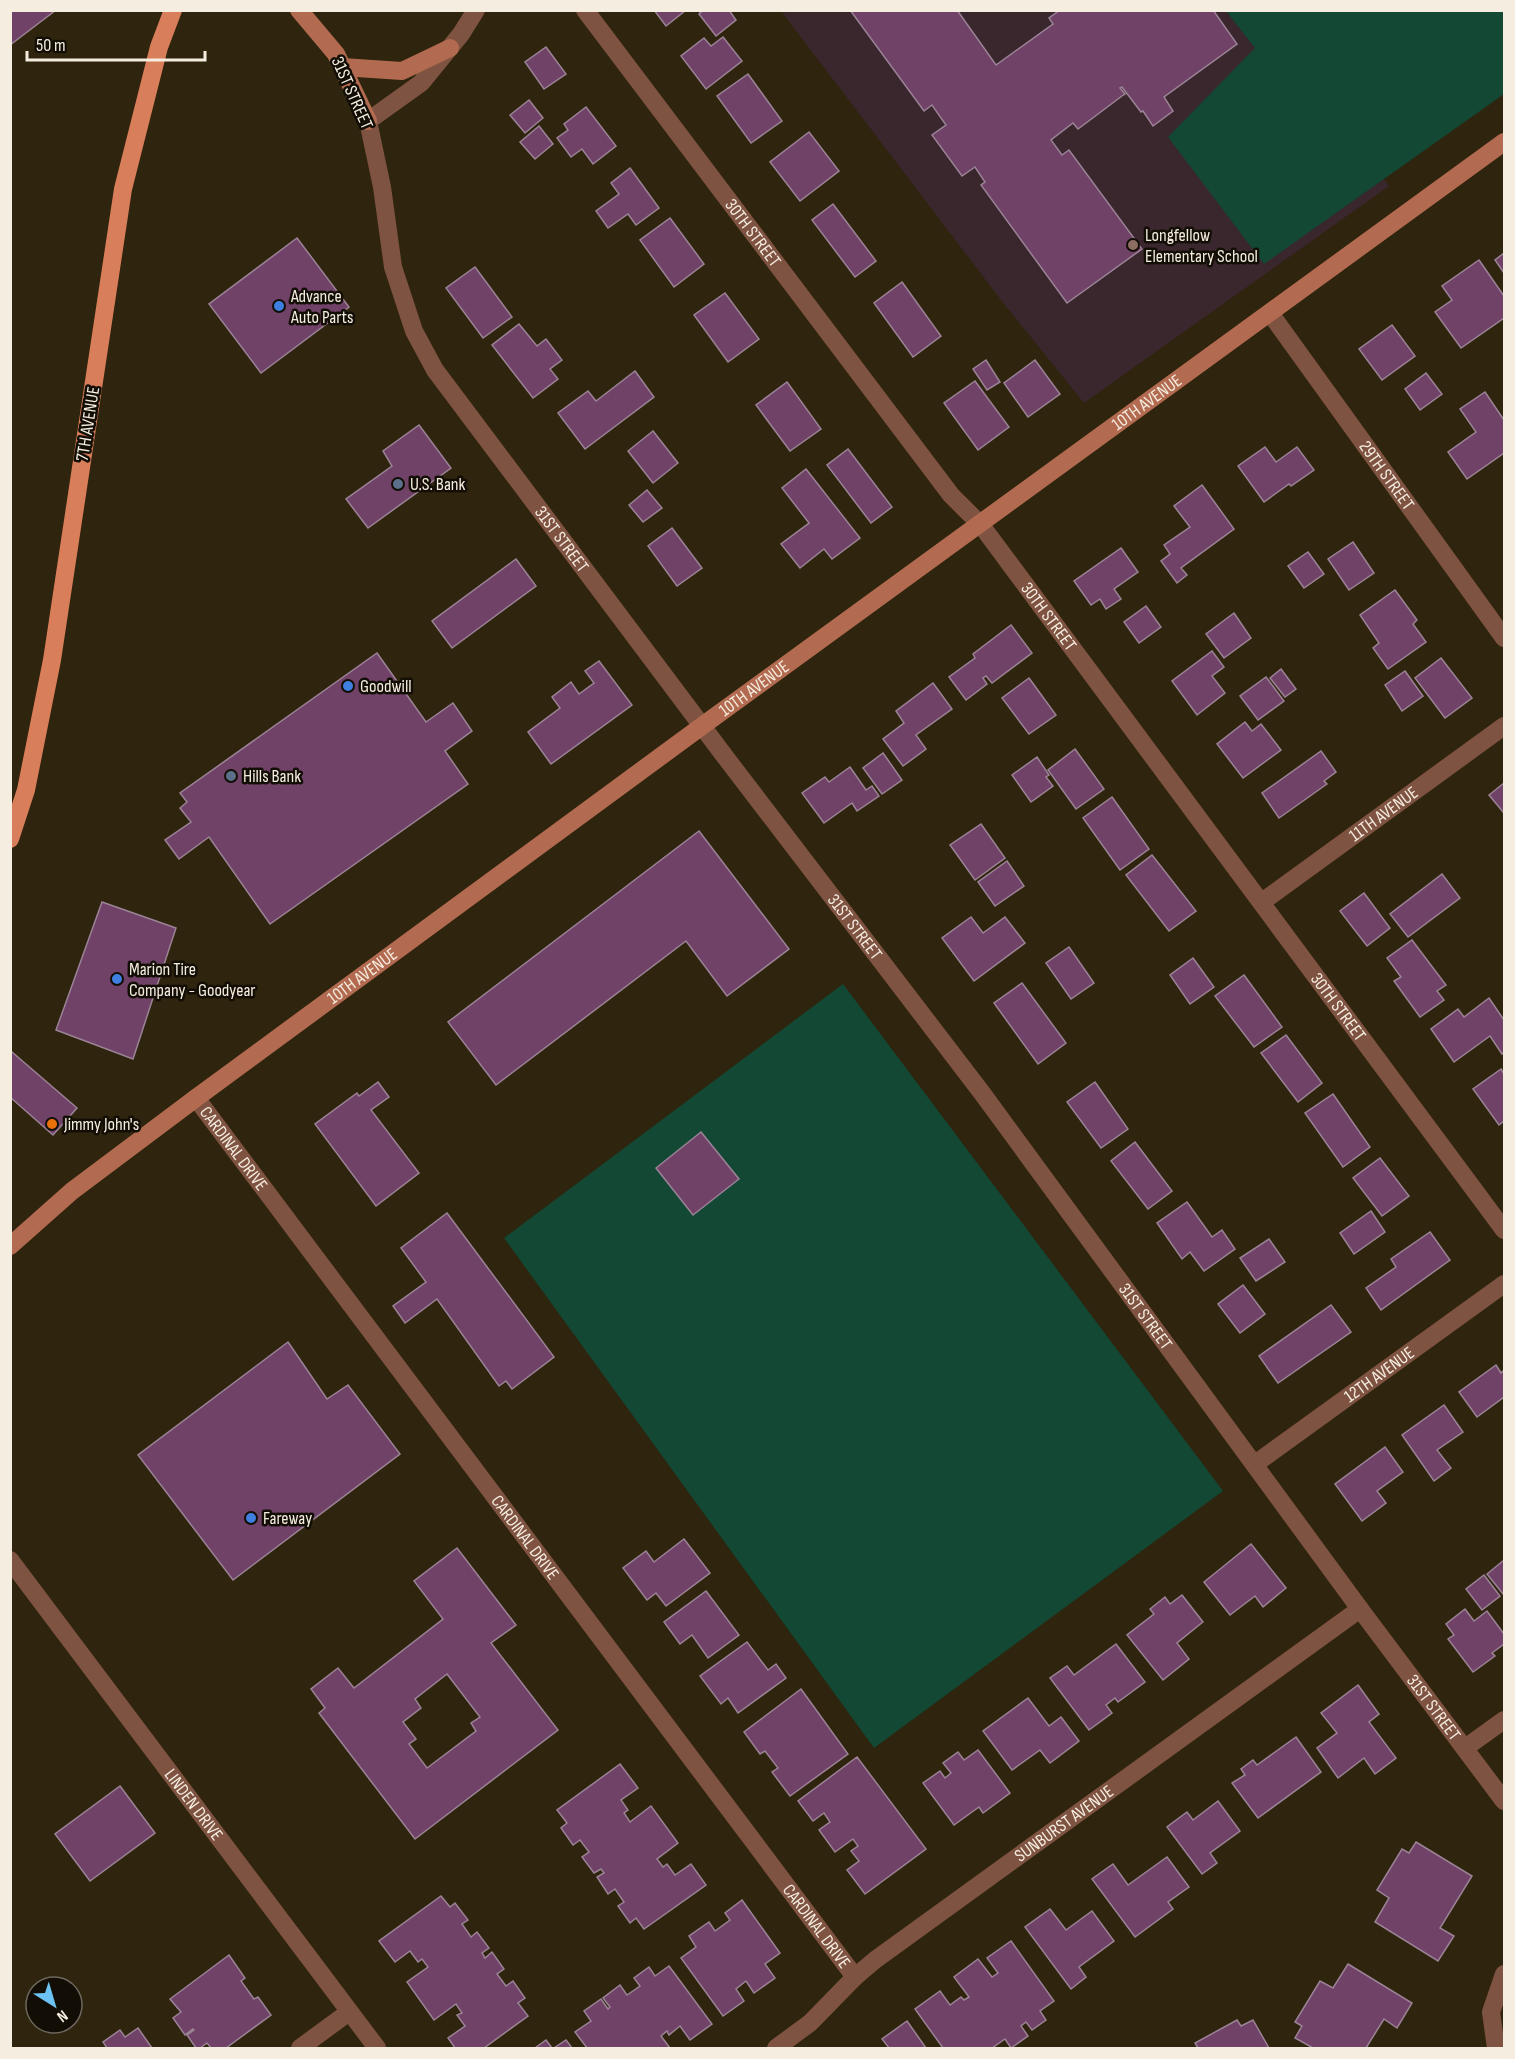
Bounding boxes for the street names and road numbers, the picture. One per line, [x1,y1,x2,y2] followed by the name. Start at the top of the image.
[327,54,377,132] street label: 31ST STREET
[721,195,785,271] street label: 30TH STREET
[1108,370,1186,435] street label: 10TH AVENUE
[72,385,104,463] street label: 7TH AVENUE
[1355,437,1419,514] street label: 29TH STREET
[530,502,593,576] street label: 31ST STREET
[1017,578,1081,655] street label: 30TH STREET
[715,656,793,721] street label: 10TH AVENUE
[1345,782,1422,846] street label: 11TH AVENUE
[823,890,887,964] street label: 31ST STREET
[323,943,401,1008] street label: 10TH AVENUE
[1306,969,1371,1045] street label: 30TH STREET
[195,1102,272,1195] street label: CARDINAL DRIVE
[1114,1279,1177,1354] street label: 31ST STREET
[1340,1342,1418,1407] street label: 12TH AVENUE
[487,1491,564,1584] street label: CARDINAL DRIVE
[1402,1670,1465,1745] street label: 31ST STREET
[160,1765,228,1845] street label: LINDEN DRIVE
[1010,1780,1118,1866] street label: SUNBURST AVENUE
[778,1880,855,1972] street label: CARDINAL DRIVE

